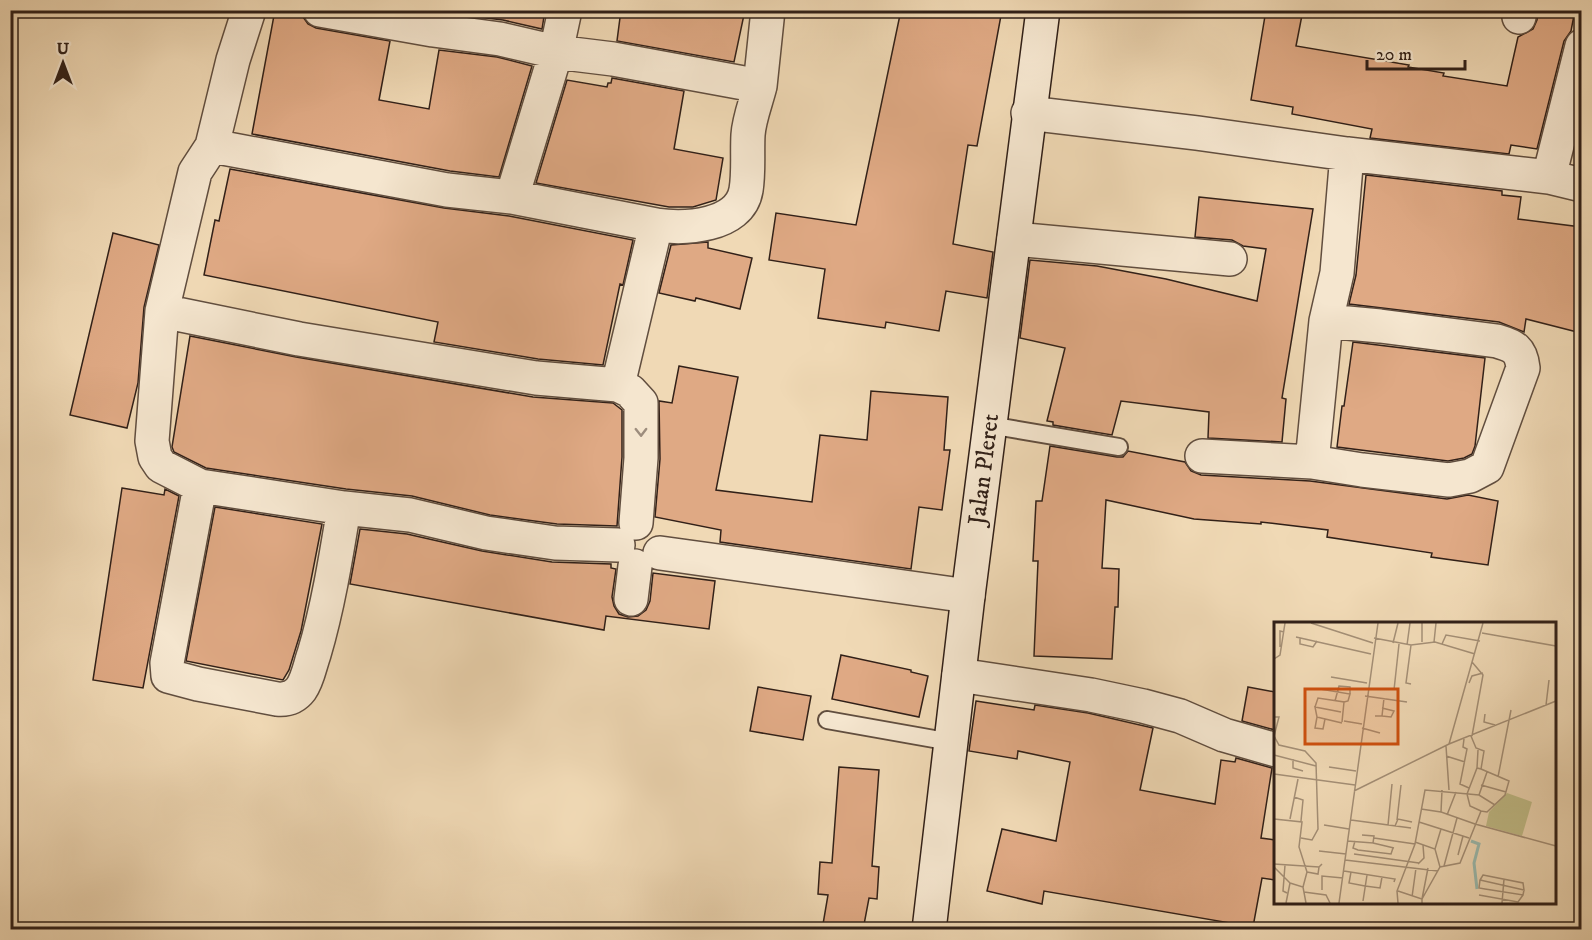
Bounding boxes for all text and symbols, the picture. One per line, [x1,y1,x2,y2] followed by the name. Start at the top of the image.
[33,33,93,93] north arrow
[1367,33,1464,71] scale bar
[57,39,70,59] text: U
[1376,44,1412,66] text: 20 m
[962,412,1006,529] street label: Jalan Pleret
[635,427,647,436] one-way arrow
[1274,622,1556,904] inset map

